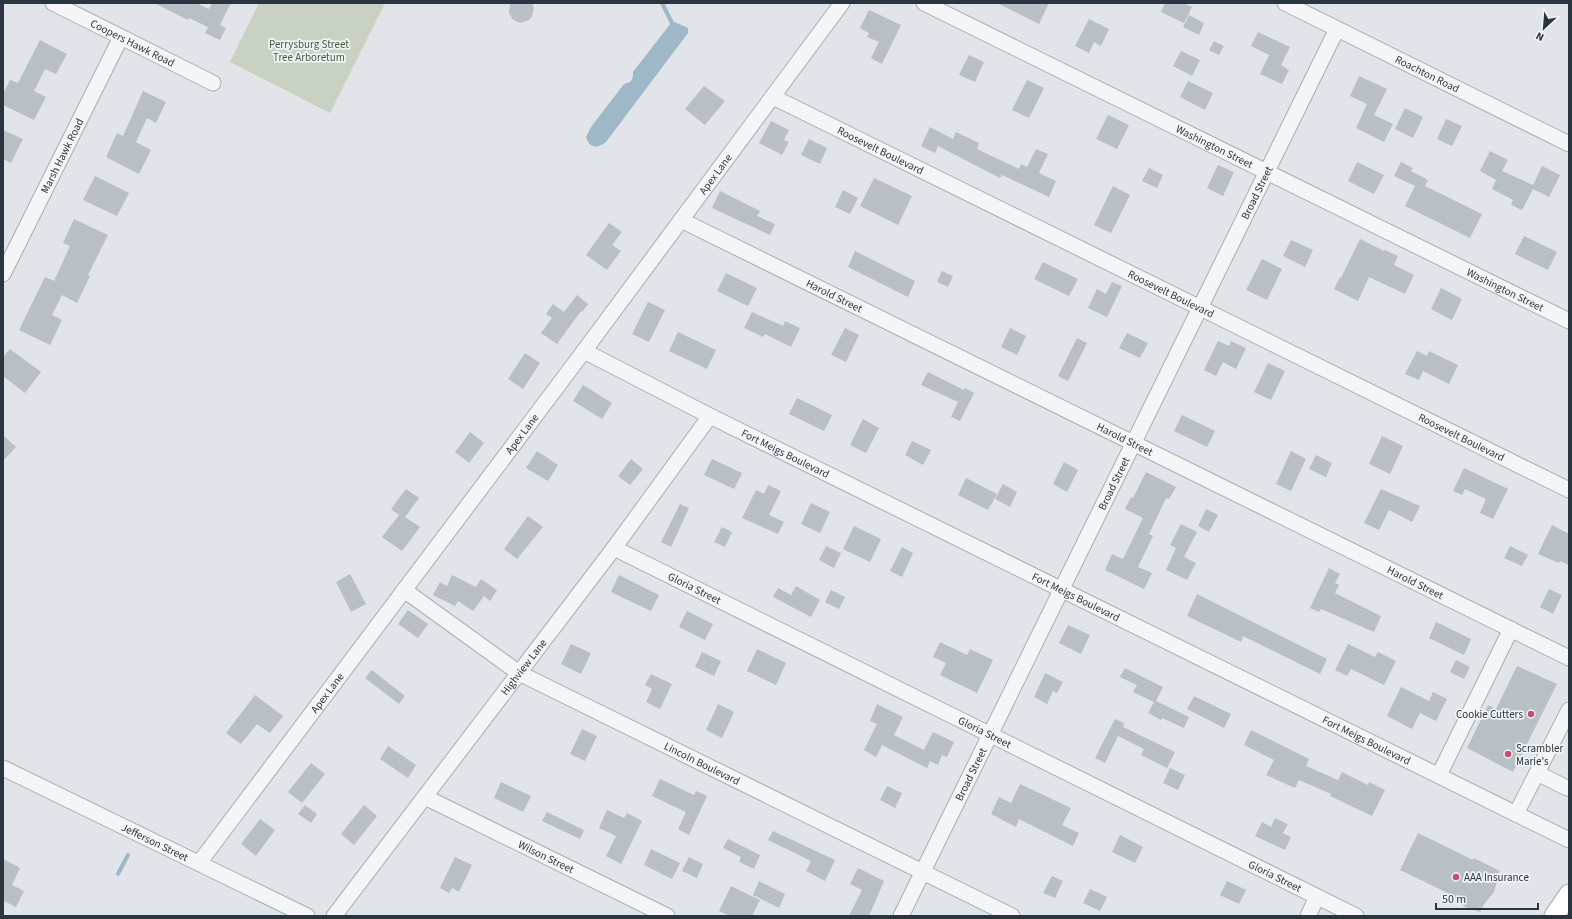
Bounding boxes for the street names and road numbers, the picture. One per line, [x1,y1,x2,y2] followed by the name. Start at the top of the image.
[88,16,177,71] street label: Coopers Hawk Road
[1393,52,1462,96] street label: Roachton Road
[37,116,87,196] street label: Marsh Hawk Road
[1173,121,1256,172] street label: Washington Street
[835,123,926,178] street label: Roosevelt Boulevard
[696,150,736,198] street label: Apex Lane
[1238,164,1277,222] street label: Broad Street
[1464,265,1546,315] street label: Washington Street
[1125,266,1217,322] street label: Roosevelt Boulevard
[803,276,865,316] street label: Harold Street
[502,410,543,457] street label: Apex Lane
[1416,410,1507,465] street label: Roosevelt Boulevard
[1094,419,1156,460] street label: Harold Street
[739,426,832,482] street label: Fort Meigs Boulevard
[1095,454,1134,513] street label: Broad Street
[1385,562,1446,603] street label: Harold Street
[665,569,724,608] street label: Gloria Street
[1029,569,1122,625] street label: Fort Meigs Boulevard
[498,635,551,699] street label: Highview Lane
[307,669,348,716] street label: Apex Lane
[1320,712,1413,769] street label: Fort Meigs Boulevard
[956,713,1014,752] street label: Gloria Street
[661,739,742,789] street label: Lincoln Boulevard
[952,745,991,804] street label: Broad Street
[119,820,191,865] street label: Jefferson Street
[515,837,577,877] street label: Wilson Street
[1246,857,1304,896] street label: Gloria Street

